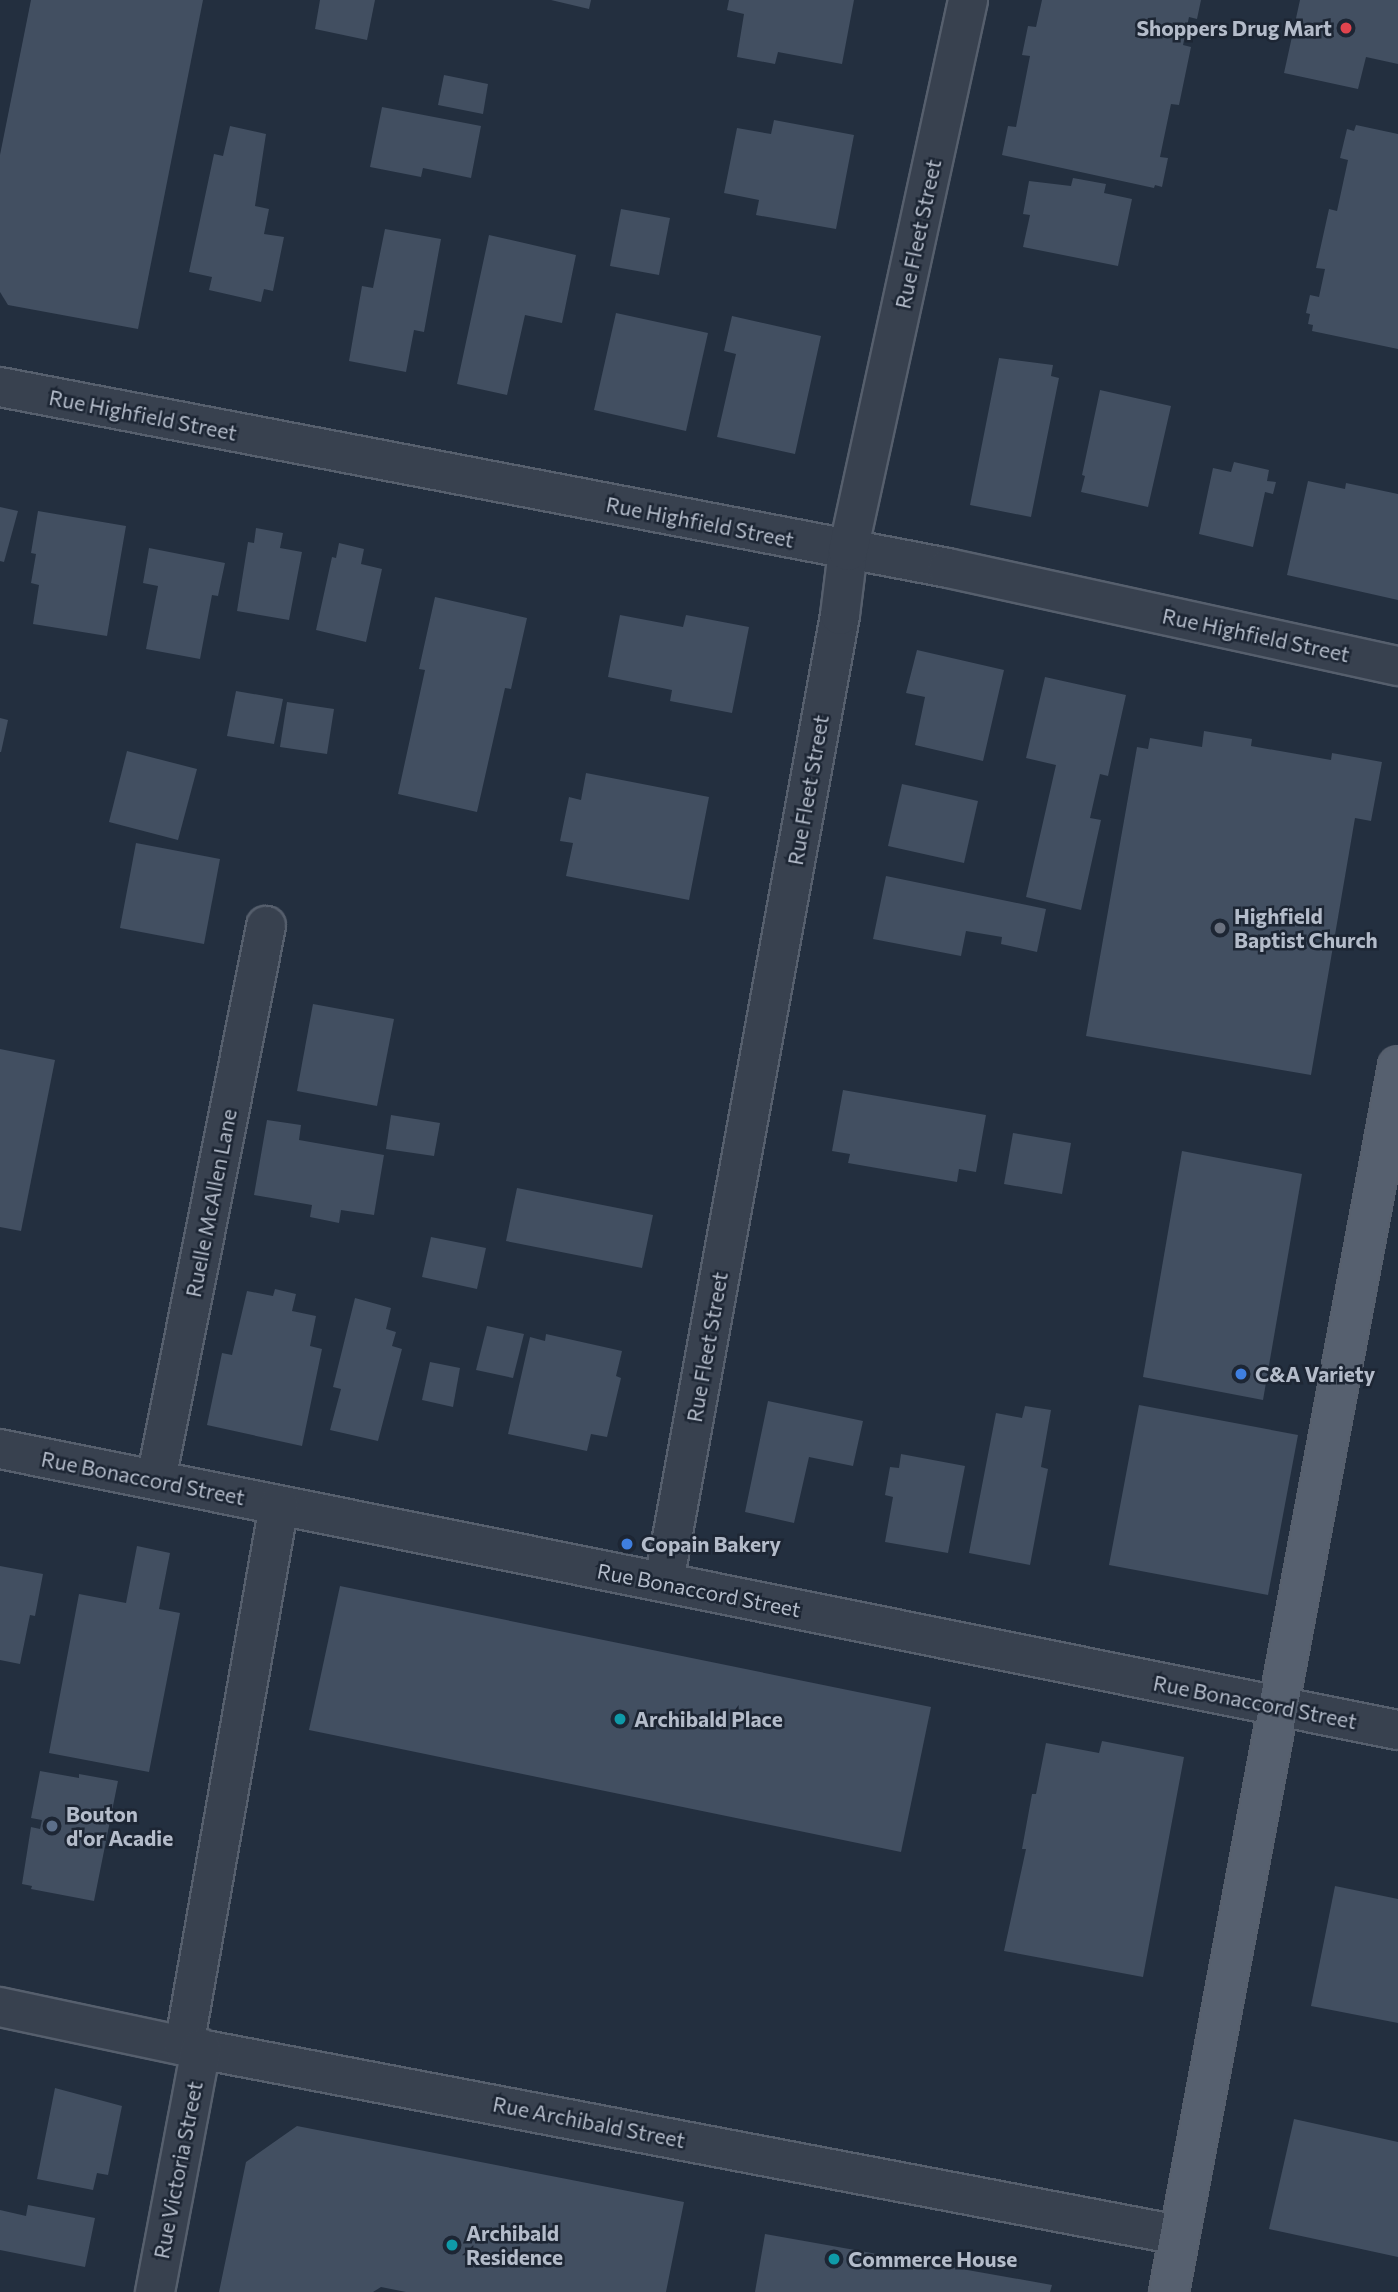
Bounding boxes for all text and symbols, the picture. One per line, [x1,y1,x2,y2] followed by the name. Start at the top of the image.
[1136,15,1332,41] place label: Shoppers Drug Mart
[1338,20,1354,36] marker: Shoppers Drug Mart
[890,157,946,311] street label: Rue Fleet Street
[47,384,239,446] street label: Rue Highfield Street
[604,491,796,553] street label: Rue Highfield Street
[1160,603,1352,667] street label: Rue Highfield Street
[782,713,834,867] street label: Rue Fleet Street
[1234,903,1378,953] place label: Highfield Baptist Church
[1212,920,1228,936] marker: Highfield Baptist Church
[180,1107,242,1299] street label: Ruelle McAllen Lane
[681,1270,733,1424] street label: Rue Fleet Street
[1255,1361,1375,1387] place label: C&A Variety
[1233,1366,1249,1382] marker: C&A Variety
[39,1446,247,1510] street label: Rue Bonaccord Street
[641,1531,781,1557] place label: Copain Bakery
[619,1536,635,1552] marker: Copain Bakery
[595,1558,803,1622] street label: Rue Bonaccord Street
[1151,1670,1359,1734] street label: Rue Bonaccord Street
[634,1706,783,1732] place label: Archibald Place
[612,1711,628,1727] marker: Archibald Place
[66,1801,173,1851] place label: Bouton d'or Acadie
[44,1818,60,1834] marker: Bouton d'or Acadie
[148,2079,208,2261] street label: Rue Victoria Street
[491,2091,687,2153] street label: Rue Archibald Street
[466,2220,563,2270] place label: Archibald Residence
[444,2237,460,2253] marker: Archibald Residence
[848,2246,1017,2272] place label: Commerce House
[826,2251,842,2267] marker: Commerce House

